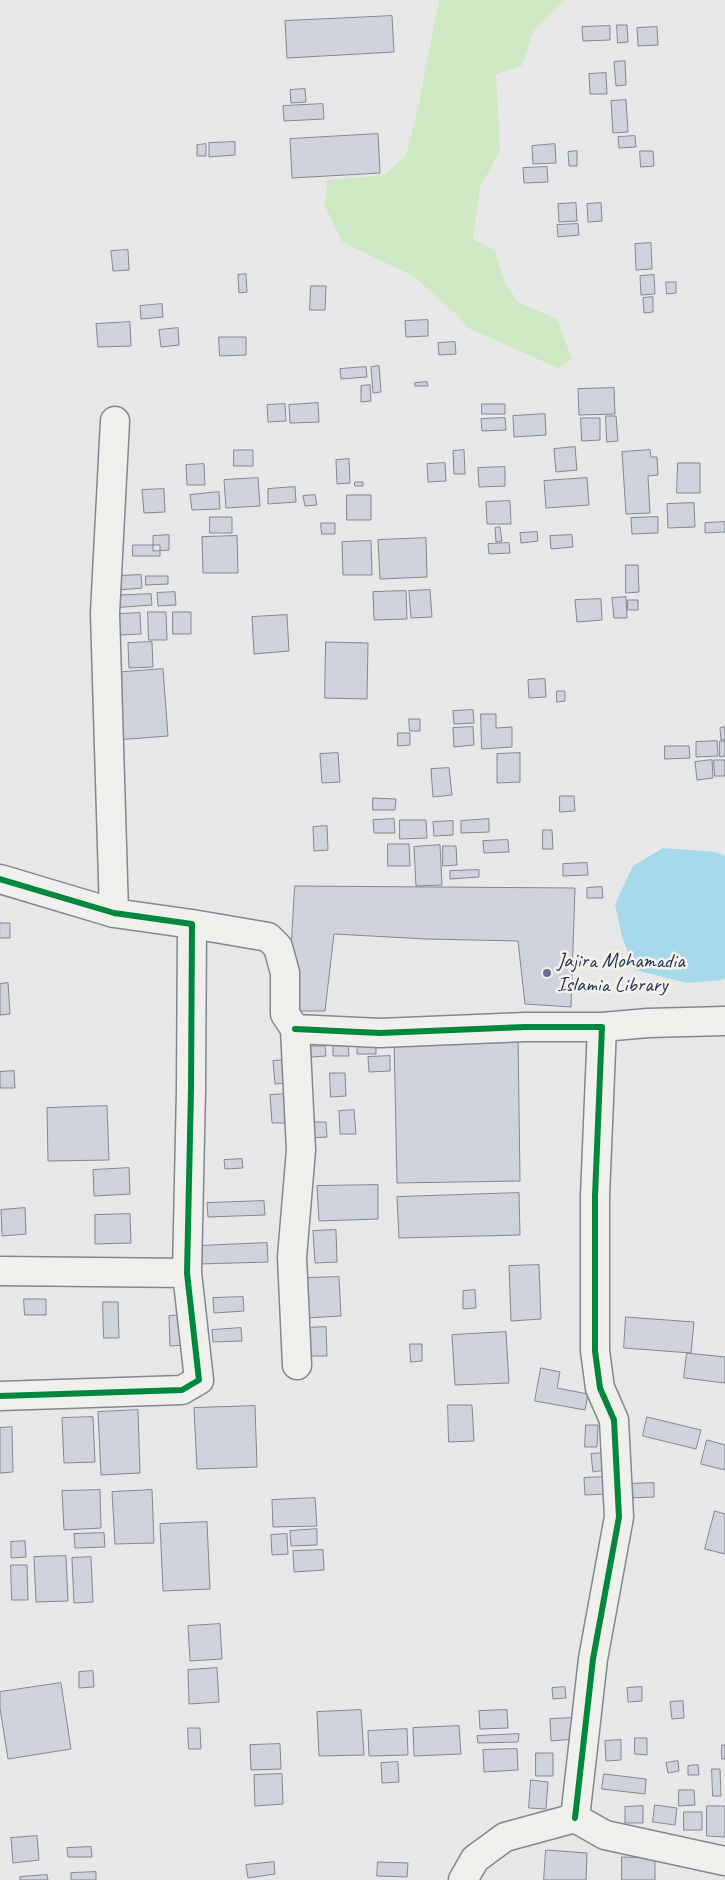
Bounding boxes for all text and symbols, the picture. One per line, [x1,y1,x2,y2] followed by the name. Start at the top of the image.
[557,948,685,998] place label: Jajira Mohamadia Islamia Library
[541,967,553,979] marker: Jajira Mohamadia Islamia Library

